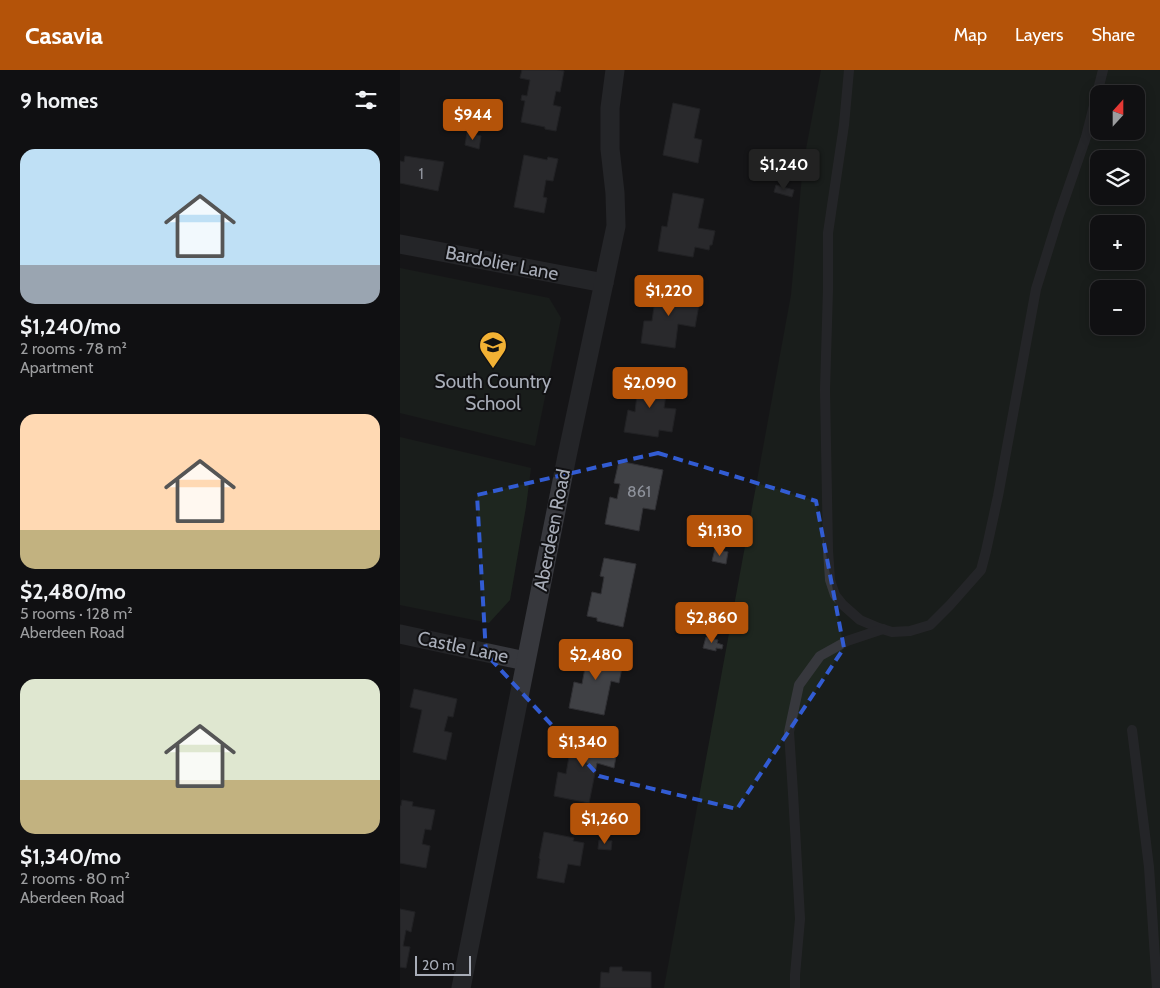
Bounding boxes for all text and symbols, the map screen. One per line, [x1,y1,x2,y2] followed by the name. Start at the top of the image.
[25,21,103,50] text: Casavia
[954,24,987,46] text: Map
[1015,24,1064,46] text: Layers
[1092,24,1135,46] text: Share
[1090,85,1145,140] north arrow
[1090,85,1145,335] map controls
[352,86,380,114] icon: filters
[20,88,98,113] text: 9 homes
[443,98,503,141] pin: $944
[454,105,492,124] text: $944
[743,148,825,191] pin: $1,240
[1090,150,1145,205] button: layers
[760,155,808,174] text: $1,240
[418,164,424,183] house number: 1
[155,181,245,271] icon: home
[1090,215,1145,270] button: +
[443,241,561,285] street label: Bardolier Lane
[628,274,710,317] pin: $1,220
[1090,280,1145,335] button: −
[645,281,693,300] text: $1,220
[20,314,121,339] text: $1,240/mo
[478,330,508,369] school or university icon: South Country School
[20,339,127,358] text: 2 rooms · 78 m²
[20,358,93,377] text: Apartment
[609,366,691,409] pin: $2,090
[435,370,552,415] place label: South Country School
[624,373,676,392] text: $2,090
[155,446,245,536] icon: home
[529,467,575,593] street label: Aberdeen Road
[627,482,651,501] house number: 861
[679,514,761,557] pin: $1,130
[698,521,742,540] text: $1,130
[20,579,126,604] text: $2,480/mo
[671,602,753,644] pin: $2,860
[20,604,133,623] text: 5 rooms · 128 m²
[686,608,738,627] text: $2,860
[20,623,124,642] text: Aberdeen Road
[415,626,511,668] street label: Castle Lane
[555,638,637,681] pin: $2,480
[570,645,622,664] text: $2,480
[155,711,245,801] icon: home
[542,726,624,768] pin: $1,340
[559,732,607,751] text: $1,340
[564,802,646,845] pin: $1,260
[581,809,629,828] text: $1,260
[20,844,121,869] text: $1,340/mo
[20,869,130,888] text: 2 rooms · 80 m²
[20,888,124,907] text: Aberdeen Road
[415,953,471,976] scale bar
[422,956,455,974] text: 20 m

